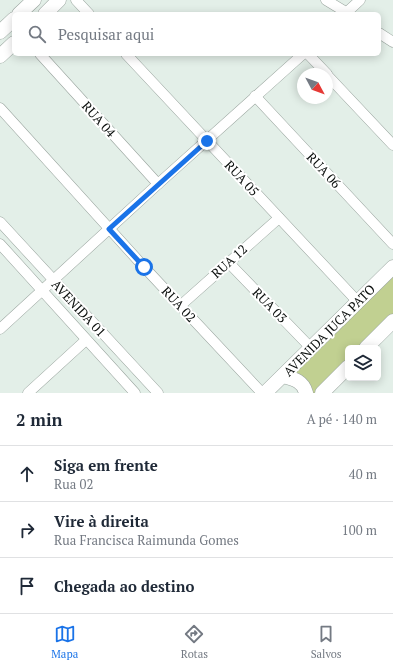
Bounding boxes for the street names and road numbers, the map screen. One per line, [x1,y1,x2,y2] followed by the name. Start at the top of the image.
[78,97,120,141] street label: RUA 04
[303,148,345,192] street label: RUA 06
[221,156,263,200] street label: RUA 05
[207,240,251,282] street label: RUA 12
[48,275,110,341] street label: AVENIDA 01
[279,280,379,380] street label: AVENIDA JUCA PATO
[158,282,200,326] street label: RUA 02
[249,283,291,327] street label: RUA 03

